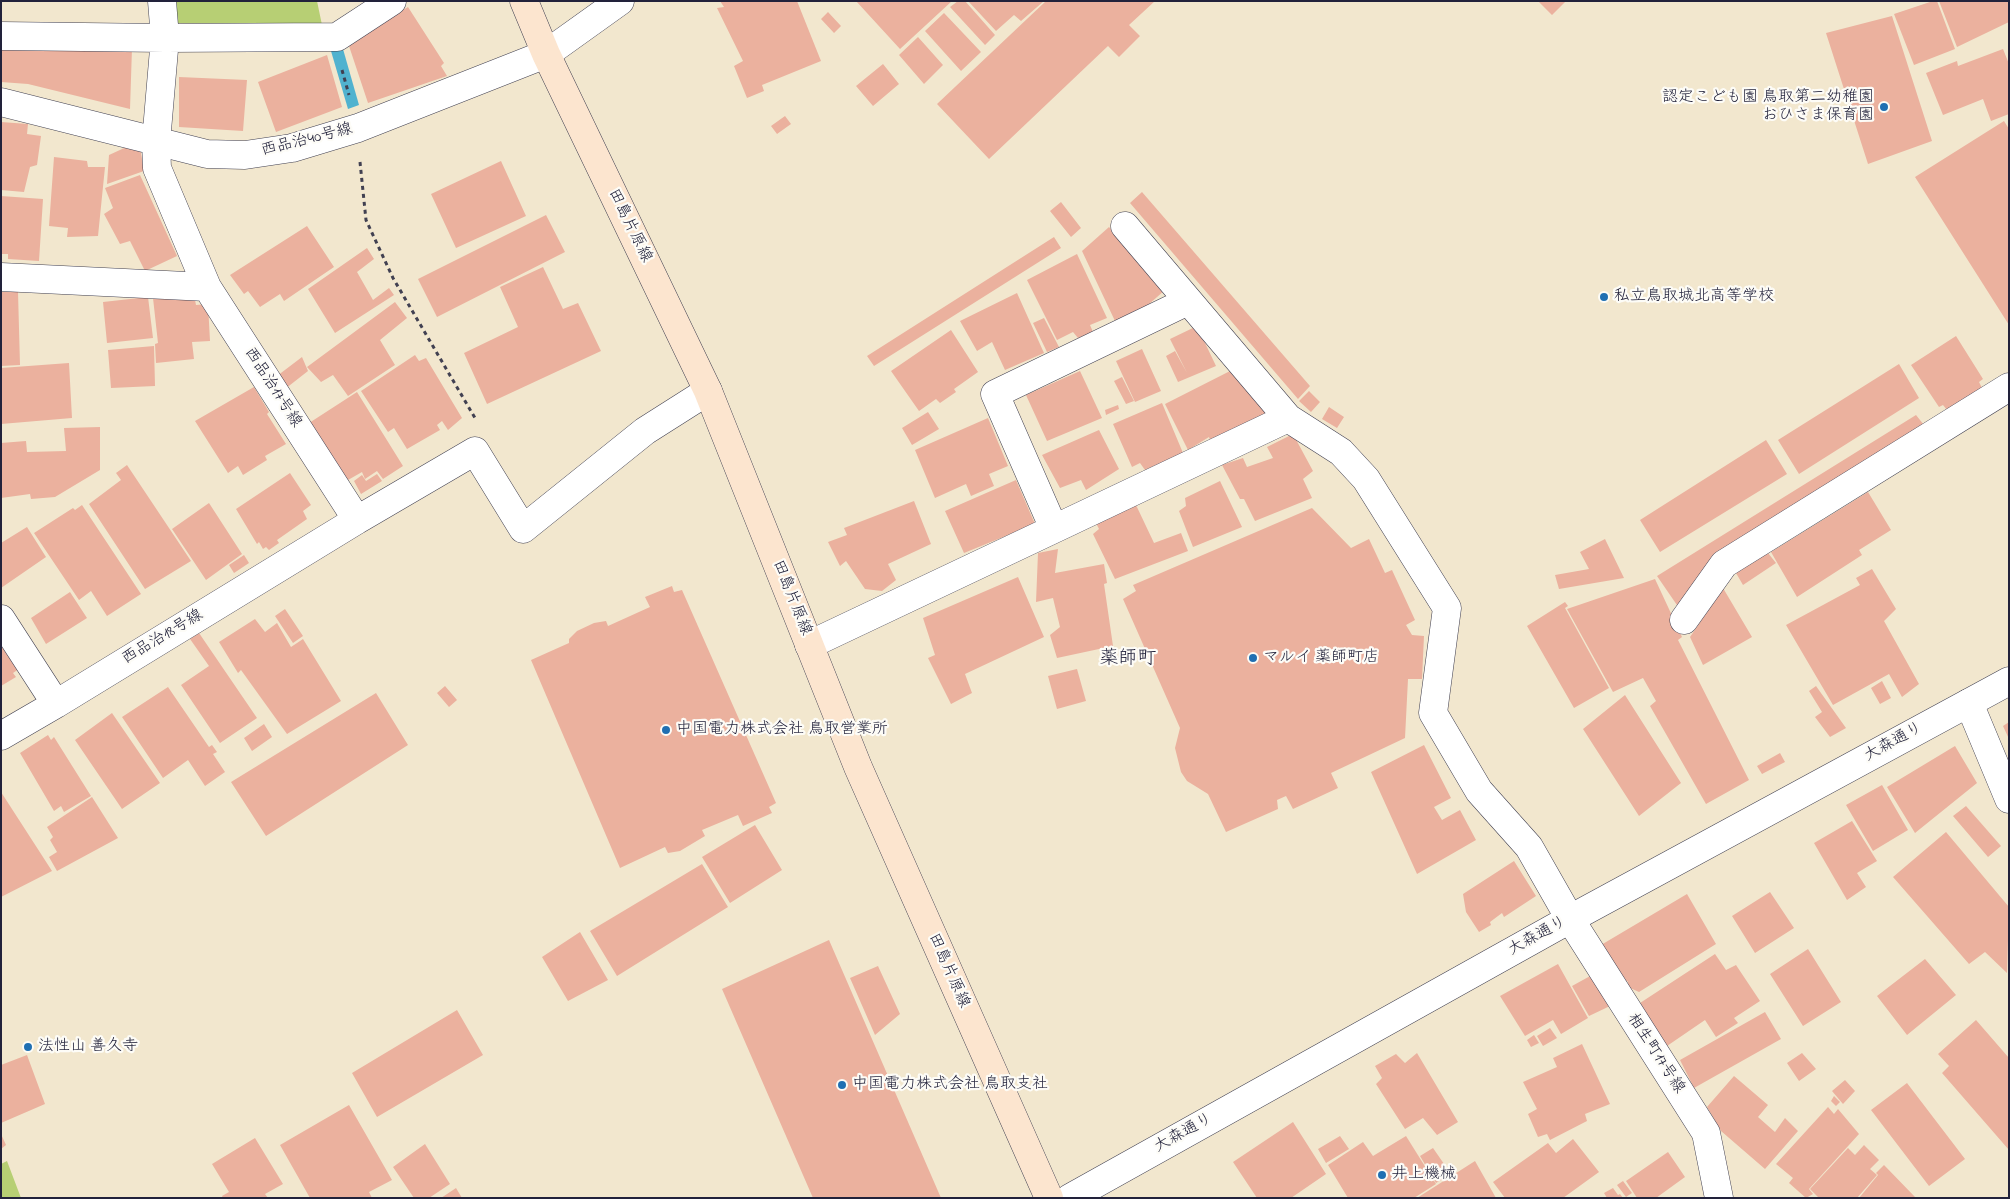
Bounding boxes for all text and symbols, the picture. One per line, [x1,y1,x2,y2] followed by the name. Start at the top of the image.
[1662,88,1874,126] place label: 認定こども園 鳥取第二幼稚園 おひさま保育園
[1878,101,1890,113] marker: 認定こども園 鳥取第二幼稚園 おひさま保育園
[259,120,355,162] street label: 西品治40号線
[603,186,655,266] street label: 田島片原線
[1614,287,1774,307] place label: 私立鳥取城北高等学校
[1598,291,1610,303] marker: 私立鳥取城北高等学校
[239,344,305,432] street label: 西品治17号線
[767,557,815,639] street label: 田島片原線
[119,606,207,670] street label: 西品治18号線
[1263,648,1379,668] place label: マルイ 薬師町店
[1100,649,1156,671] district label: 薬師町
[1247,652,1259,664] marker: マルイ 薬師町店
[1861,719,1927,767] street label: 大森通り
[676,720,888,740] place label: 中国電力株式会社 鳥取営業所
[660,724,672,736] marker: 中国電力株式会社 鳥取営業所
[1505,913,1571,961] street label: 大森通り
[923,931,973,1011] street label: 田島片原線
[1622,1010,1688,1098] street label: 相生町17号線
[38,1037,138,1057] place label: 法性山 善久寺
[22,1041,34,1053] marker: 法性山 善久寺
[852,1075,1048,1095] place label: 中国電力株式会社 鳥取支社
[836,1079,848,1091] marker: 中国電力株式会社 鳥取支社
[1151,1110,1217,1158] street label: 大森通り
[1392,1165,1456,1185] place label: 井上機械
[1376,1169,1388,1181] marker: 井上機械

